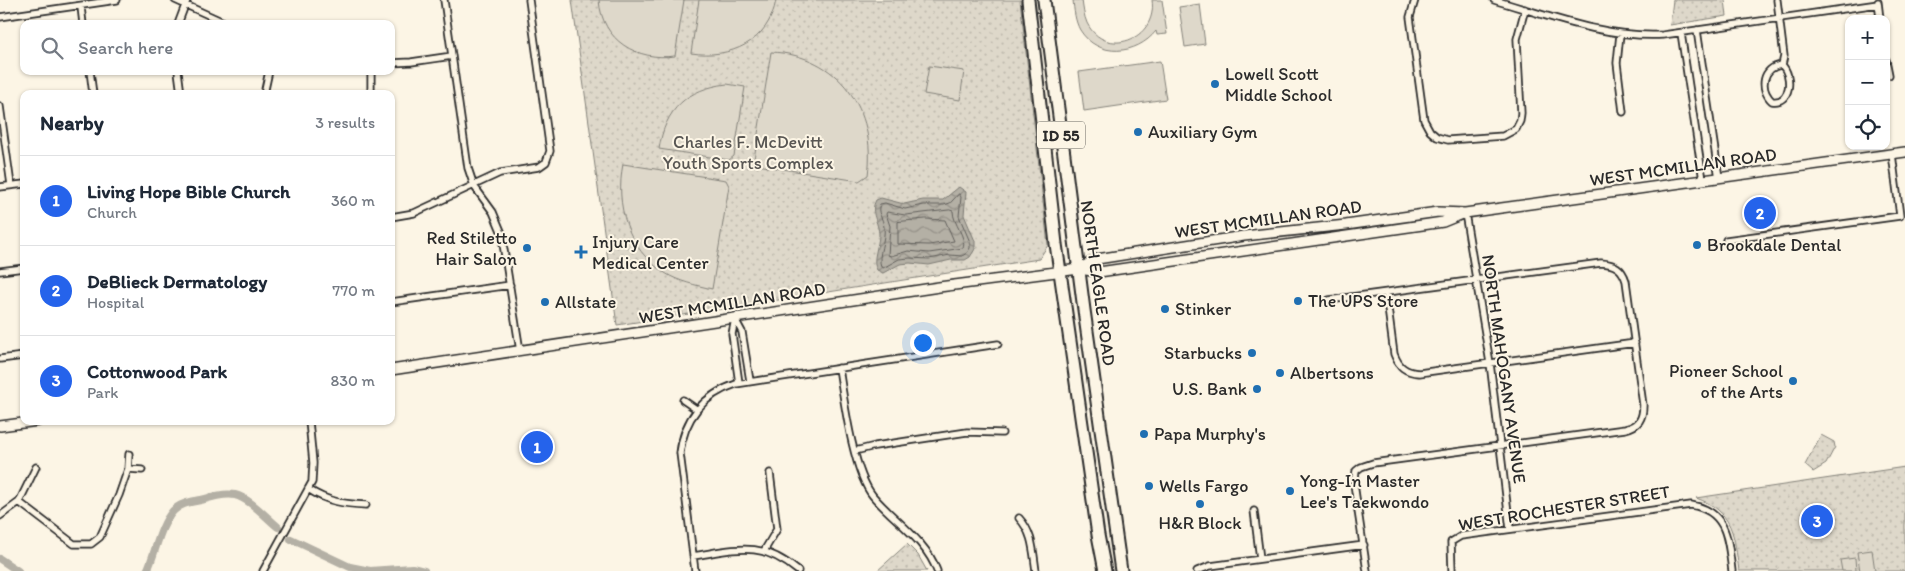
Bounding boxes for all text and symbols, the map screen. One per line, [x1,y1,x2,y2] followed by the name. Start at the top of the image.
[1845,15,1890,150] map controls
[1845,15,1890,60] button: +
[20,20,395,75] search box
[38,34,66,62] icon: search
[78,36,173,59] text: Search here
[1845,60,1890,105] button: −
[1225,63,1332,106] place label: Lowell Scott Middle School
[1209,78,1221,90] marker: Lowell Scott Middle School
[1845,105,1890,150] button: locate
[40,110,104,135] text: Nearby
[315,113,375,132] text: 3 results
[1148,121,1258,143] place label: Auxiliary Gym
[1037,122,1085,148] road number: ID 55
[1132,126,1144,138] marker: Auxiliary Gym
[663,131,833,174] park label: Charles F. McDevitt Youth Sports Complex
[1588,143,1778,191] street label: WEST MCMILLAN ROAD
[87,180,290,203] text: Living Hope Bible Church
[52,191,60,210] text: 1
[331,191,375,210] text: 360 m
[1744,194,1776,232] pin: 2
[1173,195,1363,243] street label: WEST MCMILLAN ROAD
[1075,199,1121,367] street label: NORTH EAGLE ROAD
[87,203,137,222] text: Church
[426,227,517,270] place label: Red Stiletto Hair Salon
[592,231,710,274] place label: Injury Care Medical Center
[1707,234,1841,256] place label: Brookdale Dental
[1691,239,1703,251] marker: Brookdale Dental
[521,242,533,254] marker: Red Stiletto Hair Salon
[574,245,588,259] marker: Injury Care Medical Center
[1477,253,1531,485] street label: NORTH MAHOGANY AVENUE
[87,270,267,293] text: DeBlieck Dermatology
[637,277,827,329] street label: WEST MCMILLAN ROAD
[52,281,60,300] text: 2
[332,281,375,300] text: 770 m
[1308,290,1418,312] place label: The UPS Store
[555,291,616,313] place label: Allstate
[87,293,144,312] text: Hospital
[1292,295,1304,307] marker: The UPS Store
[539,296,551,308] marker: Allstate
[1175,298,1232,320] place label: Stinker
[1159,303,1171,315] marker: Stinker
[910,330,936,356] your location
[1164,342,1242,364] place label: Starbucks
[1246,347,1258,359] marker: Starbucks
[87,360,227,383] text: Cottonwood Park
[1669,360,1783,403] place label: Pioneer School of the Arts
[1290,362,1374,384] place label: Albertsons
[1274,367,1286,379] marker: Albertsons
[52,371,60,390] text: 3
[331,371,375,390] text: 830 m
[1787,375,1799,387] marker: Pioneer School of the Arts
[1172,378,1247,400] place label: U.S. Bank
[87,383,118,402] text: Park
[1251,383,1263,395] marker: U.S. Bank
[1154,423,1266,445] place label: Papa Murphy's
[521,428,553,466] pin: 1
[1138,428,1150,440] marker: Papa Murphy's
[1300,470,1429,513] place label: Yong-In Master Lee's Taekwondo
[1159,475,1248,497] place label: Wells Fargo
[1143,480,1155,492] marker: Wells Fargo
[1456,480,1672,536] street label: WEST ROCHESTER STREET
[1284,485,1296,497] marker: Yong-In Master Lee's Taekwondo
[1194,498,1206,510] marker: H&R Block
[1801,502,1833,540] pin: 3
[1159,512,1242,534] place label: H&R Block

